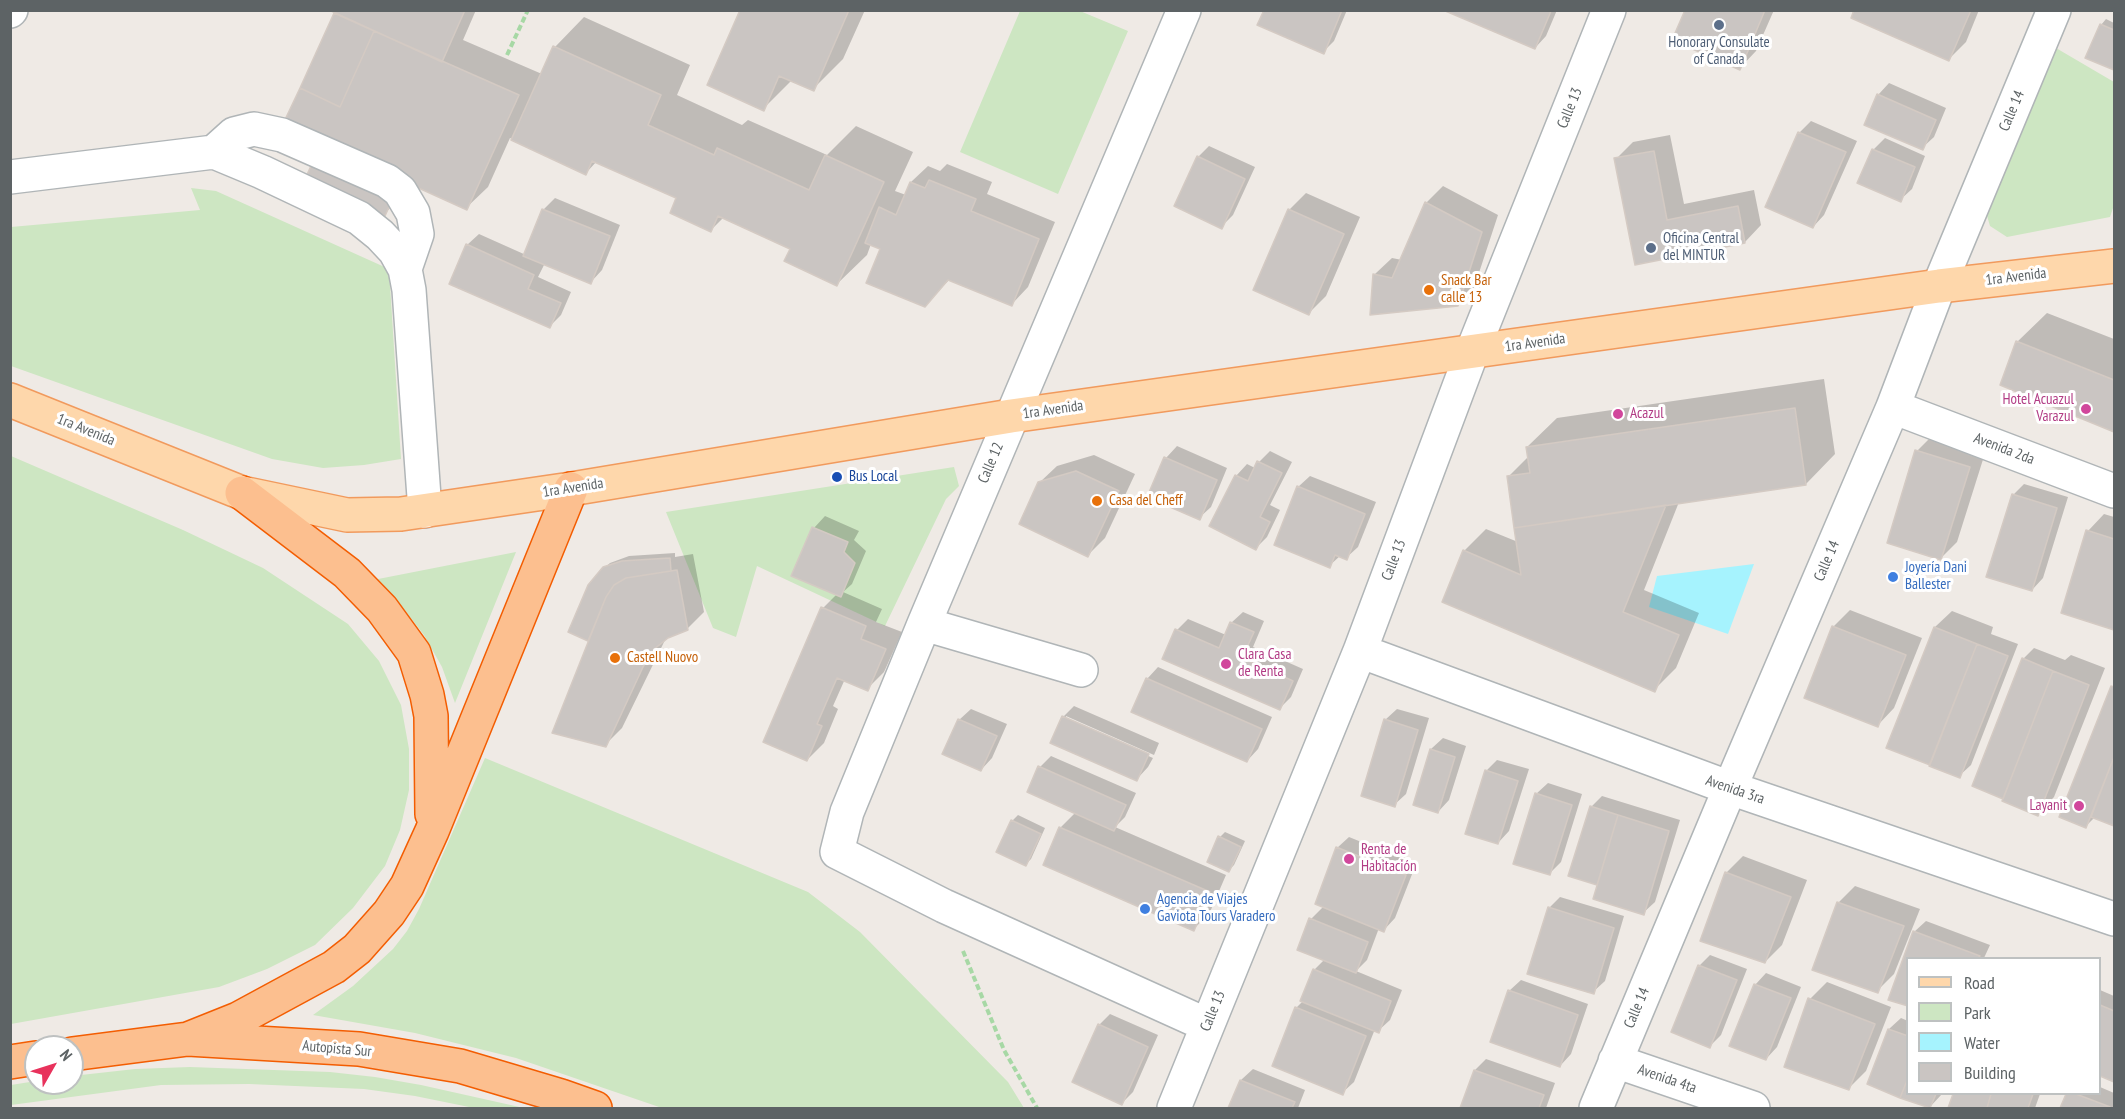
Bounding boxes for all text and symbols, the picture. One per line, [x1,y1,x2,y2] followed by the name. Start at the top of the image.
[1712,18,1726,32] marker: Honorary Consulate of Canada
[1668,34,1770,69] place label: Honorary Consulate of Canada
[1554,85,1586,131] street label: Calle 13
[1995,88,2029,134] street label: Calle 14
[1663,230,1739,265] place label: Oficina Central del MINTUR
[1644,241,1658,255] marker: Oficina Central del MINTUR
[1985,264,2047,290] street label: 1ra Avenida
[1441,272,1492,307] place label: Snack Bar calle 13
[1422,283,1436,297] marker: Snack Bar calle 13
[1504,330,1566,356] street label: 1ra Avenida
[2002,391,2074,426] place label: Hotel Acuazul Varazul
[1022,397,1084,423] street label: 1ra Avenida
[2079,402,2093,416] marker: Hotel Acuazul Varazul
[1630,405,1664,423] place label: Acazul
[1611,407,1625,421] marker: Acazul
[54,410,118,450] street label: 1ra Avenida
[1971,429,2037,469] street label: Avenida 2da
[974,440,1008,486] street label: Calle 12
[849,468,898,486] place label: Bus Local
[830,470,844,484] marker: Bus Local
[541,474,605,502] street label: 1ra Avenida
[1109,492,1183,510] place label: Casa del Cheff
[1090,494,1104,508] marker: Casa del Cheff
[1378,537,1410,583] street label: Calle 13
[1810,538,1844,584] street label: Calle 14
[1905,559,1967,594] place label: Joyería Dani Ballester
[1886,570,1900,584] marker: Joyería Dani Ballester
[1238,646,1291,681] place label: Clara Casa de Renta
[627,649,698,667] place label: Castell Nuovo
[608,651,622,665] marker: Castell Nuovo
[1219,657,1233,671] marker: Clara Casa de Renta
[1703,772,1767,808] street label: Avenida 3ra
[2029,797,2067,815] place label: Layanit
[2072,799,2086,813] marker: Layanit
[1361,841,1417,876] place label: Renta de Habitación
[1342,852,1356,866] marker: Renta de Habitación
[1157,891,1275,926] place label: Agencia de Viajes Gaviota Tours Varadero
[1138,902,1152,916] marker: Agencia de Viajes Gaviota Tours Varadero
[1906,957,2101,1095] legend
[1964,971,1995,994] text: Road
[1620,985,1654,1031] street label: Calle 14
[1197,988,1229,1034] street label: Calle 13
[1964,1001,1991,1024] text: Park
[1964,1031,2000,1054] text: Water
[24,1035,84,1095] north arrow
[302,1037,372,1061] street label: Autopista Sur
[56,1045,77,1065] text: N
[1635,1061,1699,1097] street label: Avenida 4ta
[1964,1061,2016,1084] text: Building

